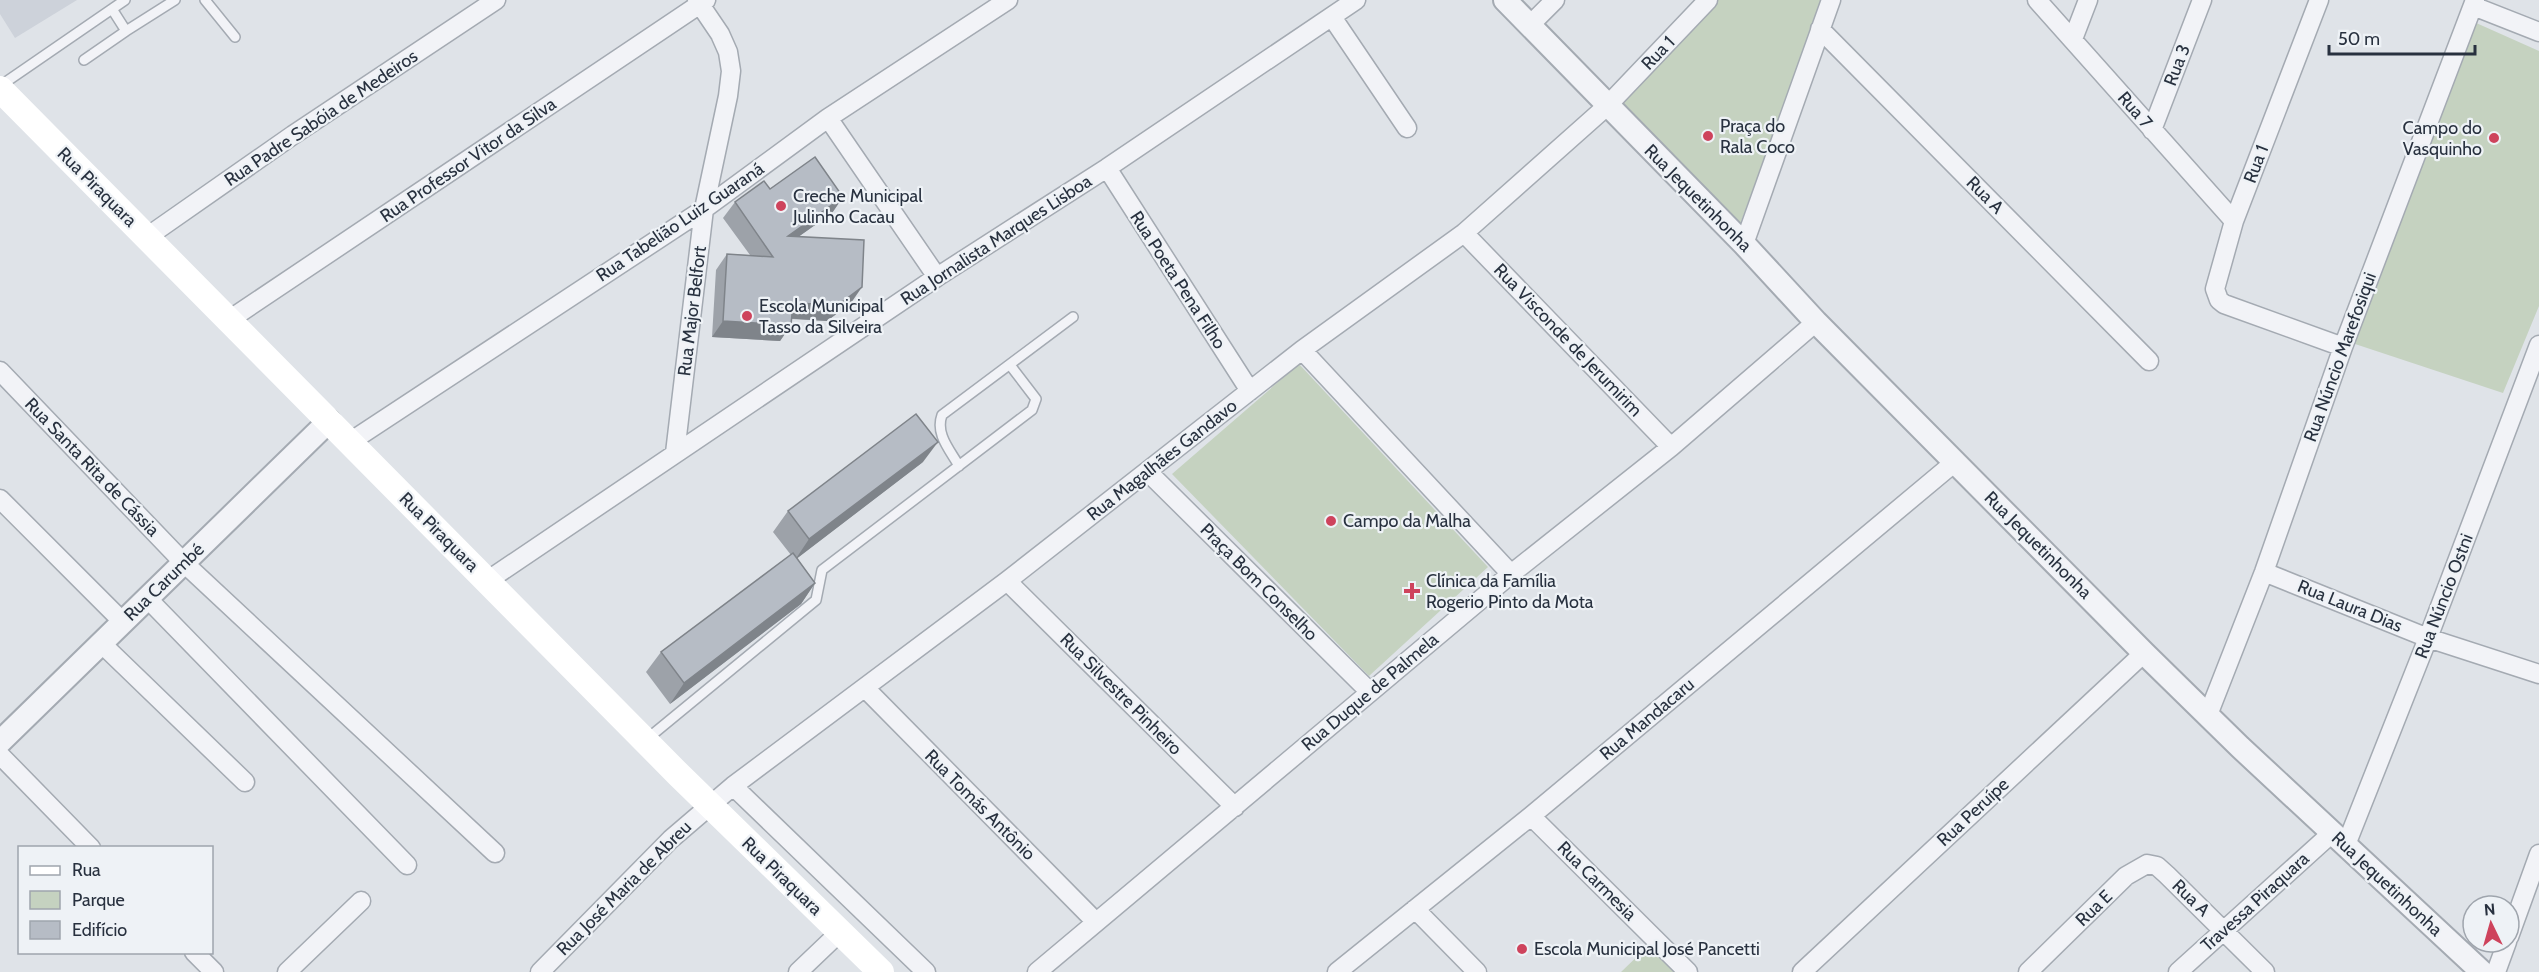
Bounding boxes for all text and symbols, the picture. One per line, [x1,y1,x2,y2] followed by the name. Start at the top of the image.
[2329,18,2474,56] scale bar
[2338,28,2380,50] text: 50 m
[1637,31,1679,75] street label: Rua 1
[2159,41,2195,89] street label: Rua 3
[220,45,422,191] street label: Rua Padre Sabóia de Medeiros
[2113,87,2157,133] street label: Rua 7
[376,93,560,227] street label: Rua Professor Vitor da Silva
[1720,115,1795,158] place label: Praça do Rala Coco
[2403,117,2482,160] place label: Campo do Vasquinho
[1701,129,1715,143] marker: Praça do Rala Coco
[2487,131,2501,145] marker: Campo do Vasquinho
[1640,140,1757,257] street label: Rua Jequetinhonha
[2239,142,2273,186] street label: Rua 1
[53,143,142,232] street label: Rua Piraquara
[592,157,768,286] street label: Rua Tabelião Luiz Guaraná
[896,170,1096,310] street label: Rua Jornalista Marques Lisboa
[1962,172,2008,218] street label: Rua A
[792,185,923,228] place label: Creche Municipal Julinho Cacau
[774,199,788,213] marker: Creche Municipal Julinho Cacau
[1125,207,1231,353] street label: Rua Poeta Pena Filho
[673,245,711,377] street label: Rua Major Belfort
[1489,259,1647,421] street label: Rua Visconde de Jerumirim
[2299,269,2381,445] street label: Rua Núncio Marefosiqui
[759,295,885,338] place label: Escola Municipal Tasso da Silveira
[740,309,754,323] marker: Escola Municipal Tasso da Silveira
[20,393,164,541] street label: Rua Santa Rita de Cássia
[1083,394,1242,525] street label: Rua Magalhães Gandavo
[1980,487,2097,604] street label: Rua Jequetinhonha
[395,488,484,577] street label: Rua Piraquara
[1343,510,1471,532] place label: Campo da Malha
[1324,514,1338,528] marker: Campo da Malha
[1196,519,1322,645] street label: Praça Bom Conselho
[2410,531,2478,661] street label: Rua Núncio Ostni
[119,538,209,626] street label: Rua Carumbé
[1426,570,1594,613] place label: Clínica da Família Rogerio Pinto da Mota
[2294,575,2406,637] street label: Rua Laura Dias
[1403,582,1421,600] marker: Clínica da Família Rogerio Pinto da Mota
[1055,628,1187,760] street label: Rua Silvestre Pinheiro
[1297,628,1443,756] street label: Rua Duque de Palmela
[1595,673,1699,765] street label: Rua Mandacaru
[920,745,1040,865] street label: Rua Tomás Antônio
[1933,773,2013,851] street label: Rua Peruípe
[552,816,696,960] street label: Rua José Maria de Abreu
[2327,827,2447,941] street label: Rua Jequetinhonha
[737,832,827,920] street label: Rua Piraquara
[1553,837,1641,925] street label: Rua Carmesia
[18,846,213,954] legend
[2196,847,2314,956] street label: Travessa Piraquara
[72,859,101,881] text: Rua
[2168,875,2214,921] street label: Rua A
[2071,885,2117,931] street label: Rua E
[72,889,125,911] text: Parque
[2461,894,2521,954] north arrow
[2483,900,2496,920] text: N
[72,919,127,941] text: Edifício
[1534,938,1760,960] place label: Escola Municipal José Pancetti
[1515,942,1529,956] marker: Escola Municipal José Pancetti

